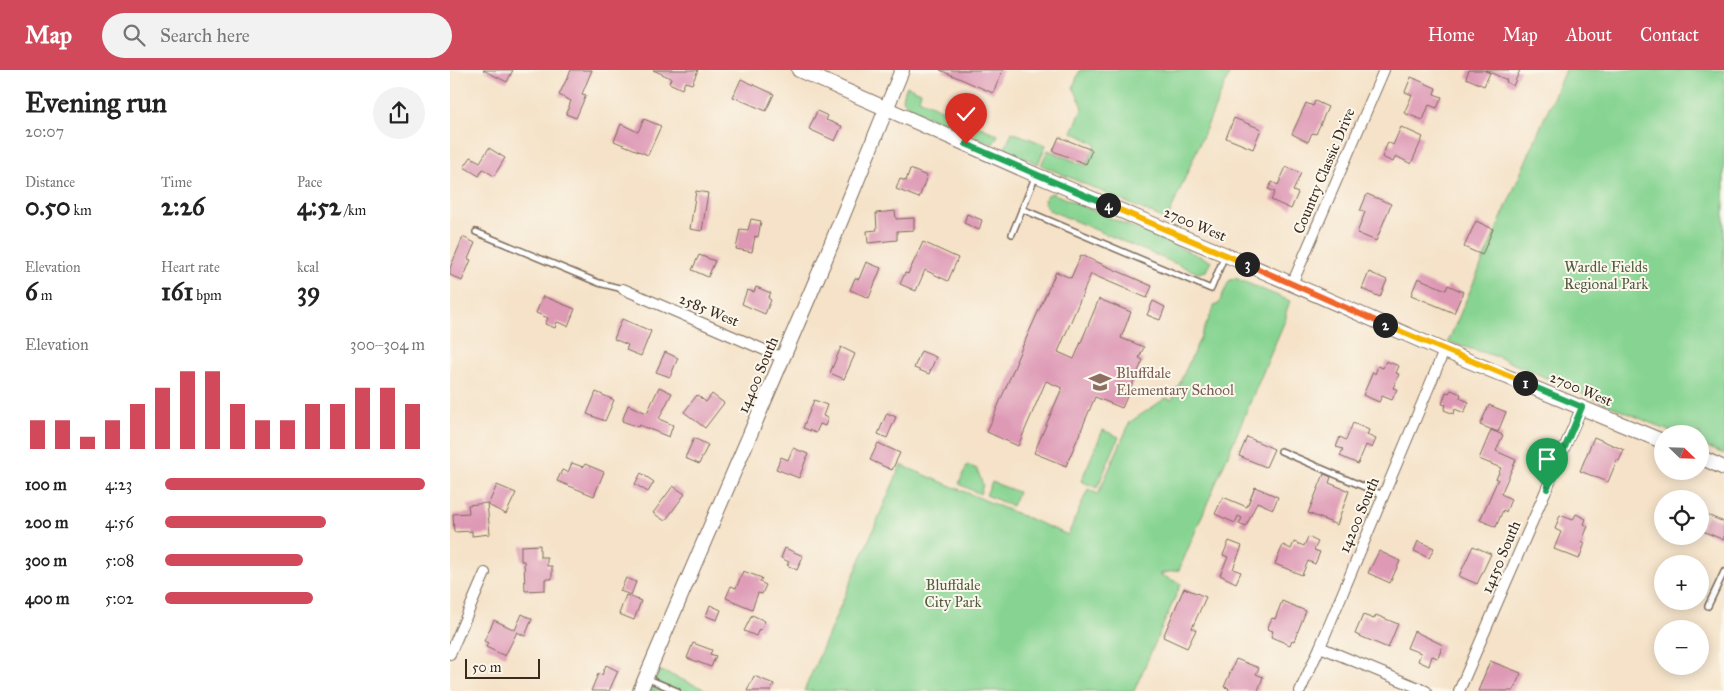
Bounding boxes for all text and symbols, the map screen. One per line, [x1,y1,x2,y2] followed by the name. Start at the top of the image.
[102,13,452,58] search box
[25,20,72,50] text: Map
[120,21,148,49] icon: search
[160,24,250,47] text: Search here
[1428,24,1475,46] text: Home
[1503,24,1538,46] text: Map
[1566,24,1612,46] text: About
[1640,24,1699,46] text: Contact
[25,85,167,120] text: Evening run
[373,87,425,139] button: share
[945,93,987,144] pin
[952,100,980,128] icon: check
[1289,105,1359,237] street label: Country Classic Drive
[25,122,64,141] text: 20:07
[25,174,75,191] text: Distance
[161,174,192,191] text: Time
[297,174,322,191] text: Pace
[25,191,71,222] text: 0.50
[161,191,205,222] text: 2:26
[297,191,341,222] text: 4:52
[1096,192,1120,218] pin: 4
[1105,197,1112,214] text: 4
[71,202,92,219] text: km
[341,202,366,219] text: /km
[1161,203,1230,246] street label: 2700 West
[1234,252,1260,276] pin: 3
[1245,256,1250,273] text: 3
[1564,258,1648,293] park label: Wardle Fields Regional Park
[25,259,81,276] text: Elevation
[161,259,220,276] text: Heart rate
[297,259,319,276] text: kcal
[25,276,38,307] text: 6
[161,276,193,307] text: 161
[297,276,320,307] text: 39
[38,287,53,304] text: m
[193,287,222,304] text: bpm
[676,289,742,331] street label: 2585 West
[1372,312,1398,338] pin: 2
[1382,317,1389,334] text: 2
[734,333,782,416] street label: 14400 South
[25,335,89,354] text: Elevation
[350,335,425,354] text: 300–304 m
[1116,364,1235,399] place label: Bluffdale Elementary School
[1547,368,1616,411] street label: 2700 West
[1087,369,1113,395] school or university icon: Bluffdale Elementary School
[1512,370,1538,396] pin: 1
[1523,375,1528,392] text: 1
[1654,425,1709,480] north arrow
[1654,425,1709,675] map controls
[1526,438,1568,489] pin
[1533,445,1561,473] icon: arrive
[1335,474,1383,555] street label: 14200 South
[25,475,67,494] text: 100 m
[105,475,132,494] text: 4:23
[1654,490,1709,545] button: locate
[25,513,68,532] text: 200 m
[105,513,134,532] text: 4:56
[1478,517,1525,596] street label: 14150 South
[25,551,67,570] text: 300 m
[105,551,134,570] text: 5:08
[1654,555,1709,610] button: +
[925,576,982,611] park label: Bluffdale City Park
[25,589,69,608] text: 400 m
[105,589,134,608] text: 5:02
[1654,620,1709,675] button: −
[465,656,540,679] scale bar
[472,659,501,676] text: 50 m

